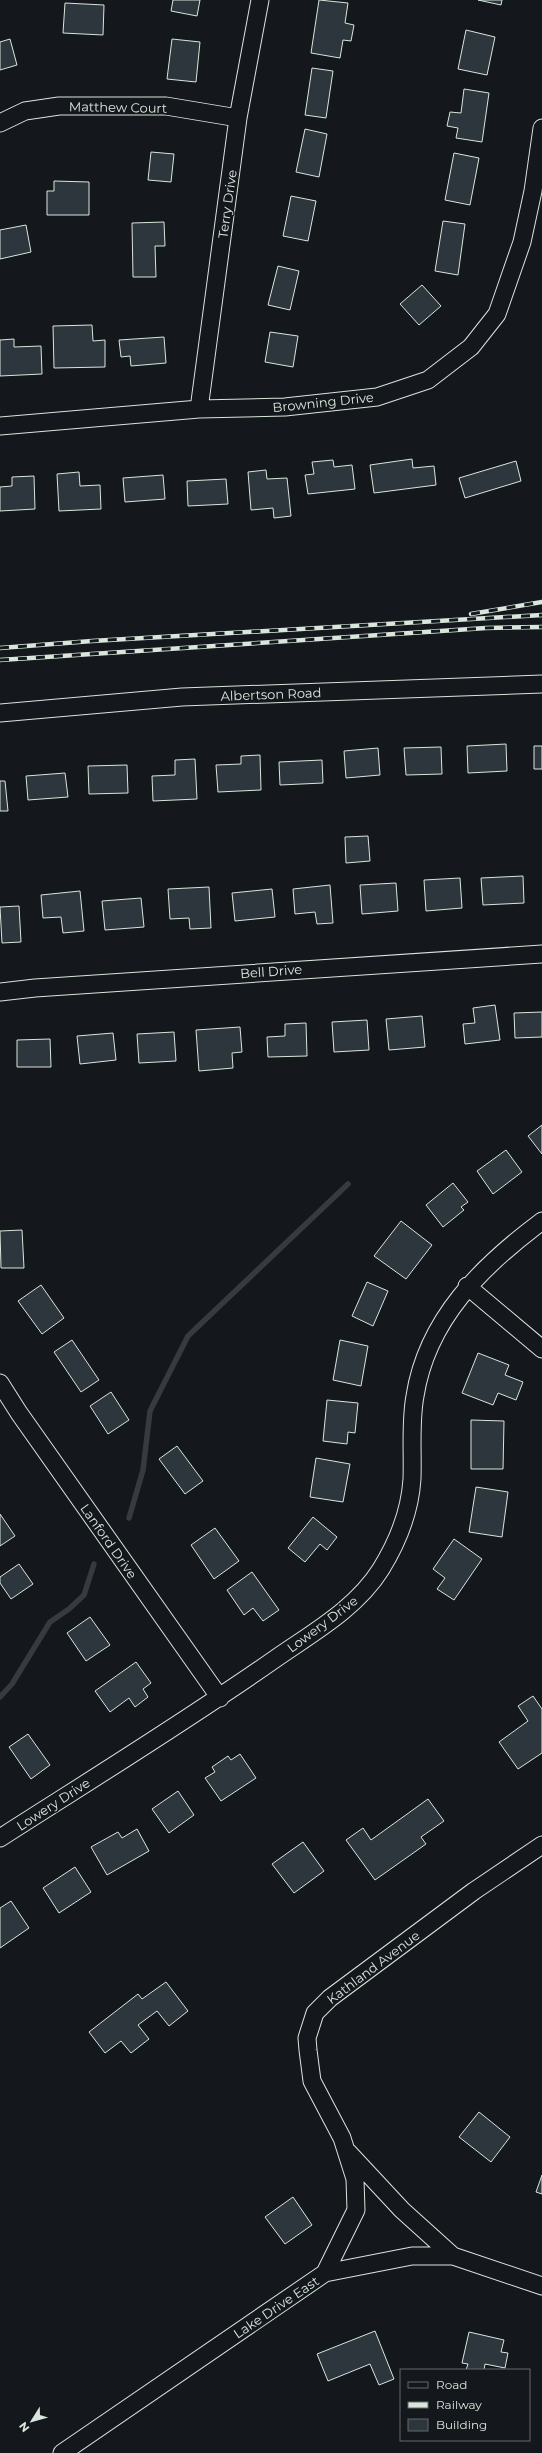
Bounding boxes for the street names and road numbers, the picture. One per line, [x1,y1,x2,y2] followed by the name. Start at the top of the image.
[69,98,167,116] street label: Matthew Court
[214,168,240,239] street label: Terry Drive
[272,389,375,415] street label: Browning Drive
[220,684,322,704] street label: Albertson Road
[239,961,303,981] street label: Bell Drive
[77,1500,141,1582] street label: Lanford Drive
[284,1592,361,1656] street label: Lowery Drive
[13,1774,93,1834] street label: Lowery Drive
[323,1927,423,2007] street label: Kathland Avenue
[230,2273,322,2341] street label: Lake Drive East

